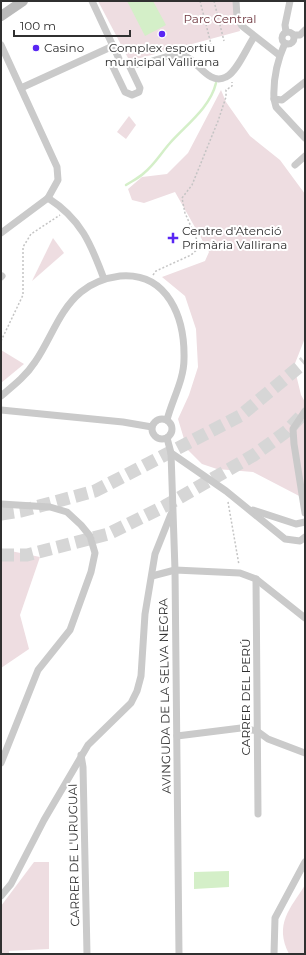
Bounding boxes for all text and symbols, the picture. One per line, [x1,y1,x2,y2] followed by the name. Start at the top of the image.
[183,11,257,26] park label: Parc Central
[14,12,130,38] scale bar
[20,18,56,33] text: 100 m
[157,29,167,39] marker: Complex esportiu municipal Vallirana
[44,40,84,55] place label: Casino
[105,40,219,69] place label: Complex esportiu municipal Vallirana
[31,43,41,53] marker: Casino
[182,223,287,252] place label: Centre d'Atenció Primària Vallirana
[167,232,179,244] marker: Centre d'Atenció Primària Vallirana
[155,598,174,794] street label: AVINGUDA DE LA SELVA NEGRA
[238,639,253,755] street label: CARRER DEL PERÚ
[65,783,82,927] street label: CARRER DE L'URUGUAI

